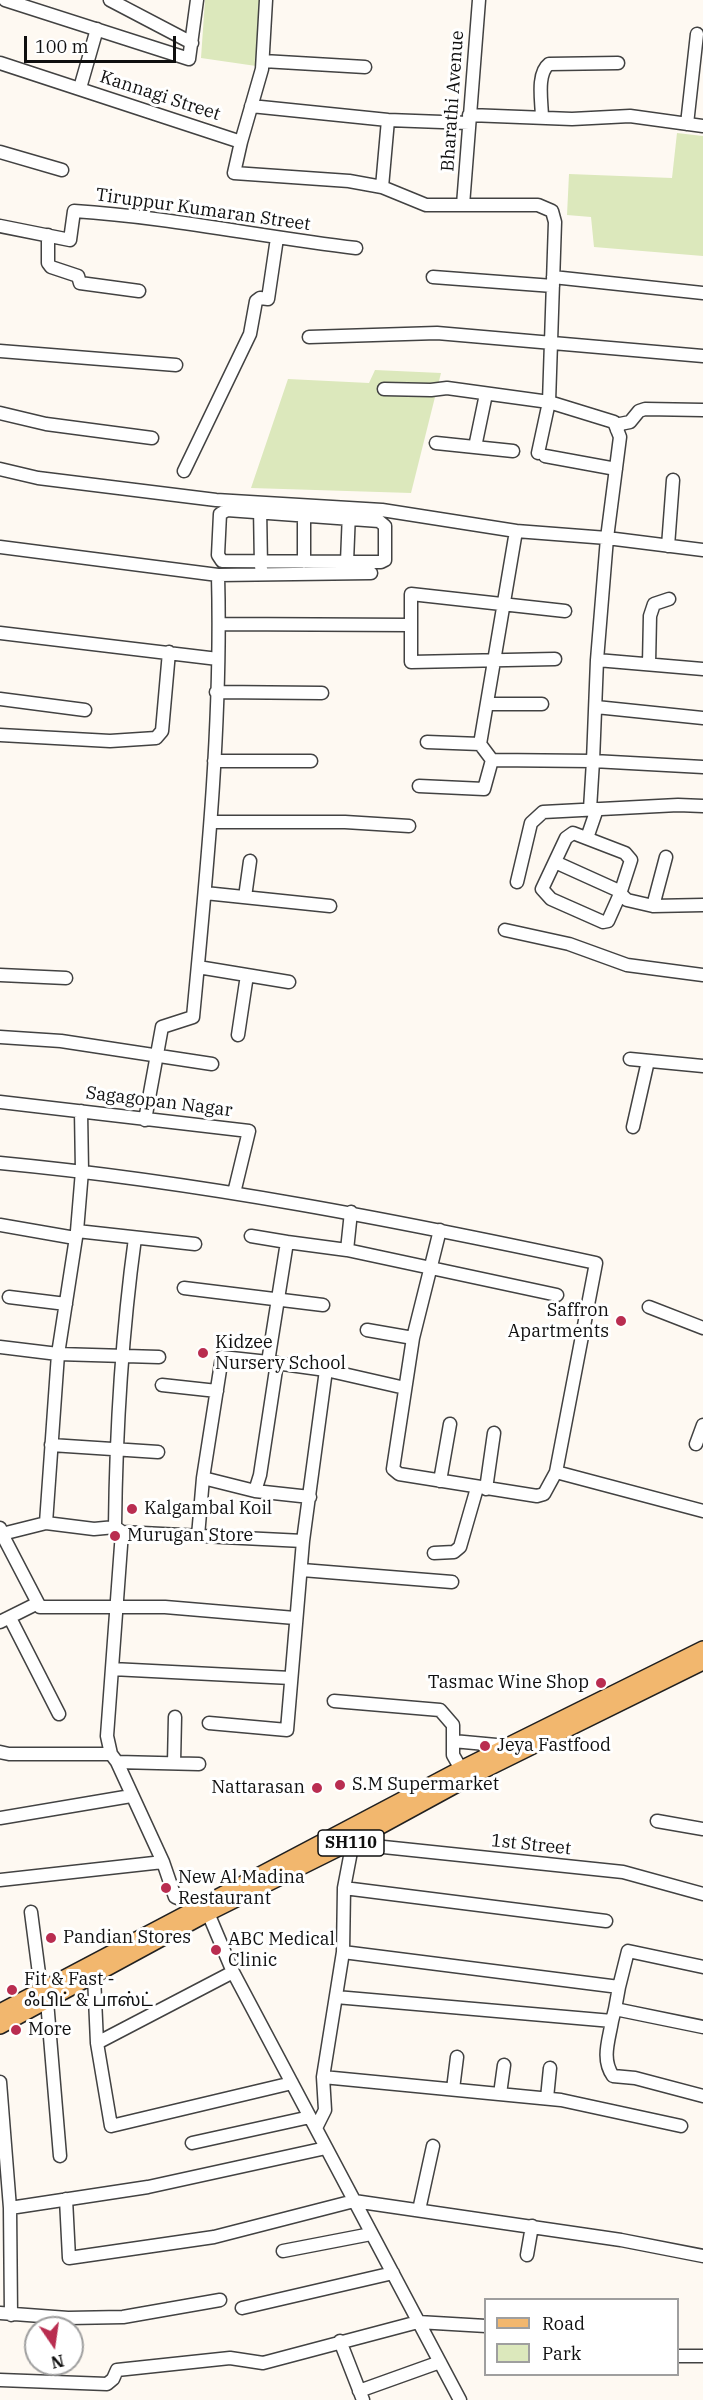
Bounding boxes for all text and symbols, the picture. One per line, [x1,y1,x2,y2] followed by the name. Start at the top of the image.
[27,24,178,62] scale bar
[437,30,469,172] street label: Bharathi Avenue
[35,35,89,58] text: 100 m
[97,66,223,126] street label: Kannagi Street
[94,184,312,236] street label: Tiruppur Kumaran Street
[84,1082,234,1122] street label: Sagagopan Nagar
[508,1300,609,1342] place label: Saffron Apartments
[614,1314,628,1328] marker: Saffron Apartments
[215,1332,346,1374] place label: Kidzee Nursery School
[196,1346,210,1360] marker: Kidzee Nursery School
[144,1498,272,1520] place label: Kalgambal Koil
[125,1502,139,1516] marker: Kalgambal Koil
[127,1525,253,1547] place label: Murugan Store
[108,1529,122,1543] marker: Murugan Store
[428,1672,589,1694] place label: Tasmac Wine Shop
[594,1676,608,1690] marker: Tasmac Wine Shop
[497,1735,611,1757] place label: Jeya Fastfood
[478,1739,492,1753] marker: Jeya Fastfood
[352,1774,499,1796] place label: S.M Supermarket
[211,1777,305,1799] place label: Nattarasan
[333,1778,347,1792] marker: S.M Supermarket
[310,1781,324,1795] marker: Nattarasan
[318,1830,384,1856] road number: SH110
[490,1830,572,1860] street label: 1st Street
[178,1867,305,1910] place label: New Al Madina Restaurant
[159,1881,173,1895] marker: New Al Madina Restaurant
[63,1927,191,1949] place label: Pandian Stores
[228,1929,335,1972] place label: ABC Medical Clinic
[44,1931,58,1945] marker: Pandian Stores
[209,1943,223,1957] marker: ABC Medical Clinic
[24,1969,153,2012] place label: Fit & Fast - ஃபிட் & பாஸ்ட்
[5,1983,19,1997] marker: Fit & Fast - ஃபிட் & பாஸ்ட்
[28,2019,71,2041] place label: More
[9,2023,23,2037] marker: More
[484,2298,679,2376] legend
[542,2312,585,2335] text: Road
[24,2316,84,2376] north arrow
[542,2342,581,2365] text: Park
[49,2350,66,2373] text: N

